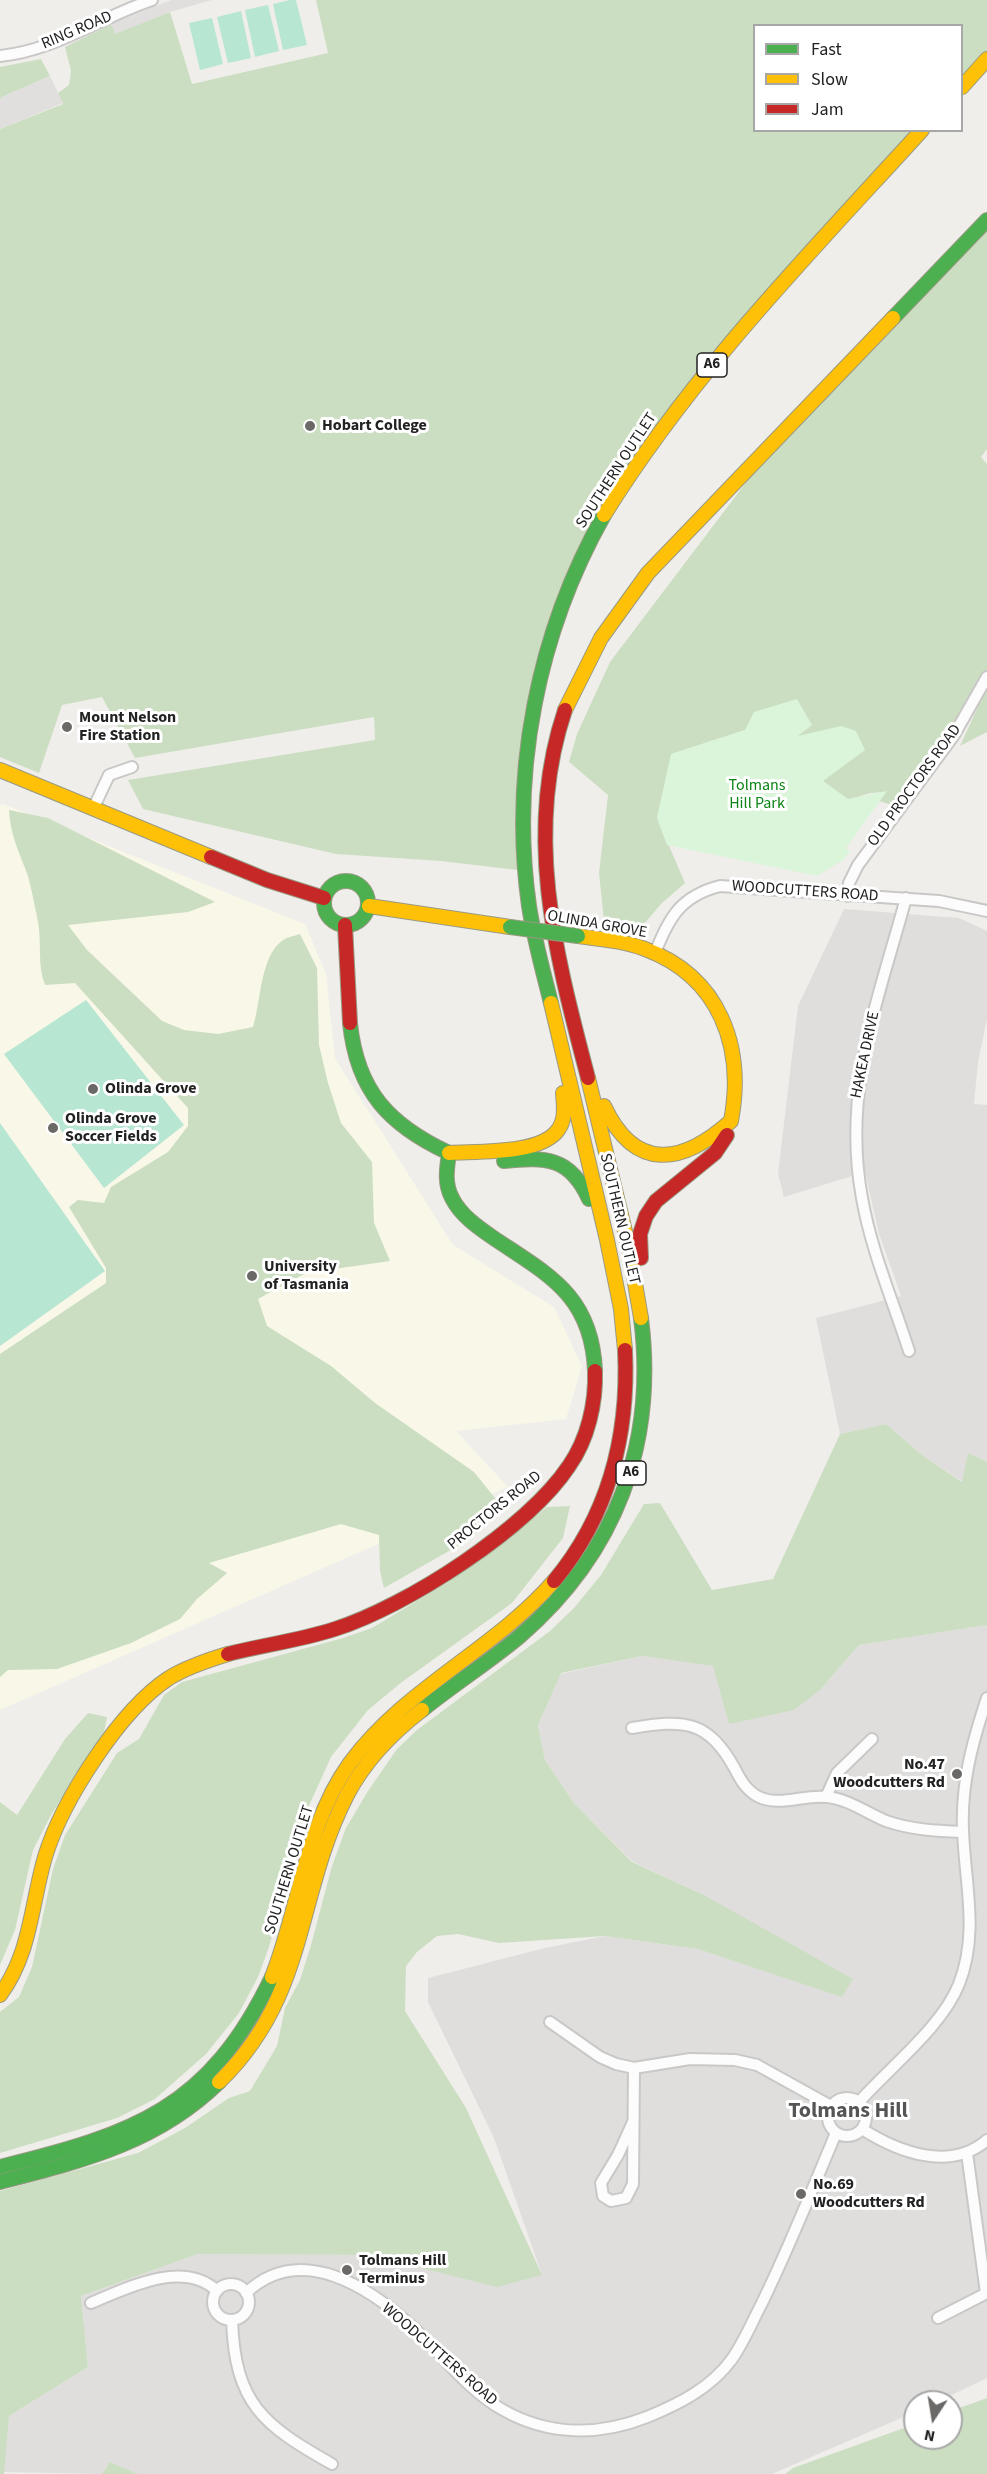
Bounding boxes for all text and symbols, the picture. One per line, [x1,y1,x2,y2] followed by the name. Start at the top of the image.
[39,8,115,54] street label: RING ROAD
[753,24,963,132] legend
[811,37,842,62] text: Fast
[811,67,848,92] text: Slow
[811,97,844,122] text: Jam
[697,353,727,377] road number: A6
[572,410,662,532] street label: SOUTHERN OUTLET
[322,416,427,436] place label: Hobart College
[303,419,317,433] marker: Hobart College
[79,708,176,746] place label: Mount Nelson Fire Station
[60,720,74,734] marker: Mount Nelson Fire Station
[864,721,966,851] street label: OLD PROCTORS ROAD
[728,776,786,814] park label: Tolmans Hill Park
[731,877,879,907] street label: WOODCUTTERS ROAD
[546,907,648,943] street label: OLINDA GROVE
[847,1010,885,1100] street label: HAKEA DRIVE
[105,1079,197,1099] place label: Olinda Grove
[86,1082,100,1096] marker: Olinda Grove
[65,1109,157,1147] place label: Olinda Grove Soccer Fields
[46,1121,60,1135] marker: Olinda Grove Soccer Fields
[595,1152,643,1286] street label: SOUTHERN OUTLET
[264,1257,349,1295] place label: University of Tasmania
[245,1269,259,1283] marker: University of Tasmania
[616,1461,646,1485] road number: A6
[444,1467,546,1555] street label: PROCTORS ROAD
[833,1755,945,1793] place label: No.47 Woodcutters Rd
[950,1767,964,1781] marker: No.47 Woodcutters Rd
[261,1803,319,1937] street label: SOUTHERN OUTLET
[788,2099,908,2125] district label: Tolmans Hill
[813,2175,925,2213] place label: No.69 Woodcutters Rd
[794,2187,808,2201] marker: No.69 Woodcutters Rd
[359,2251,446,2289] place label: Tolmans Hill Terminus
[340,2263,354,2277] marker: Tolmans Hill Terminus
[377,2300,501,2410] street label: WOODCUTTERS ROAD
[903,2390,963,2450] north arrow
[922,2424,937,2448] text: N

